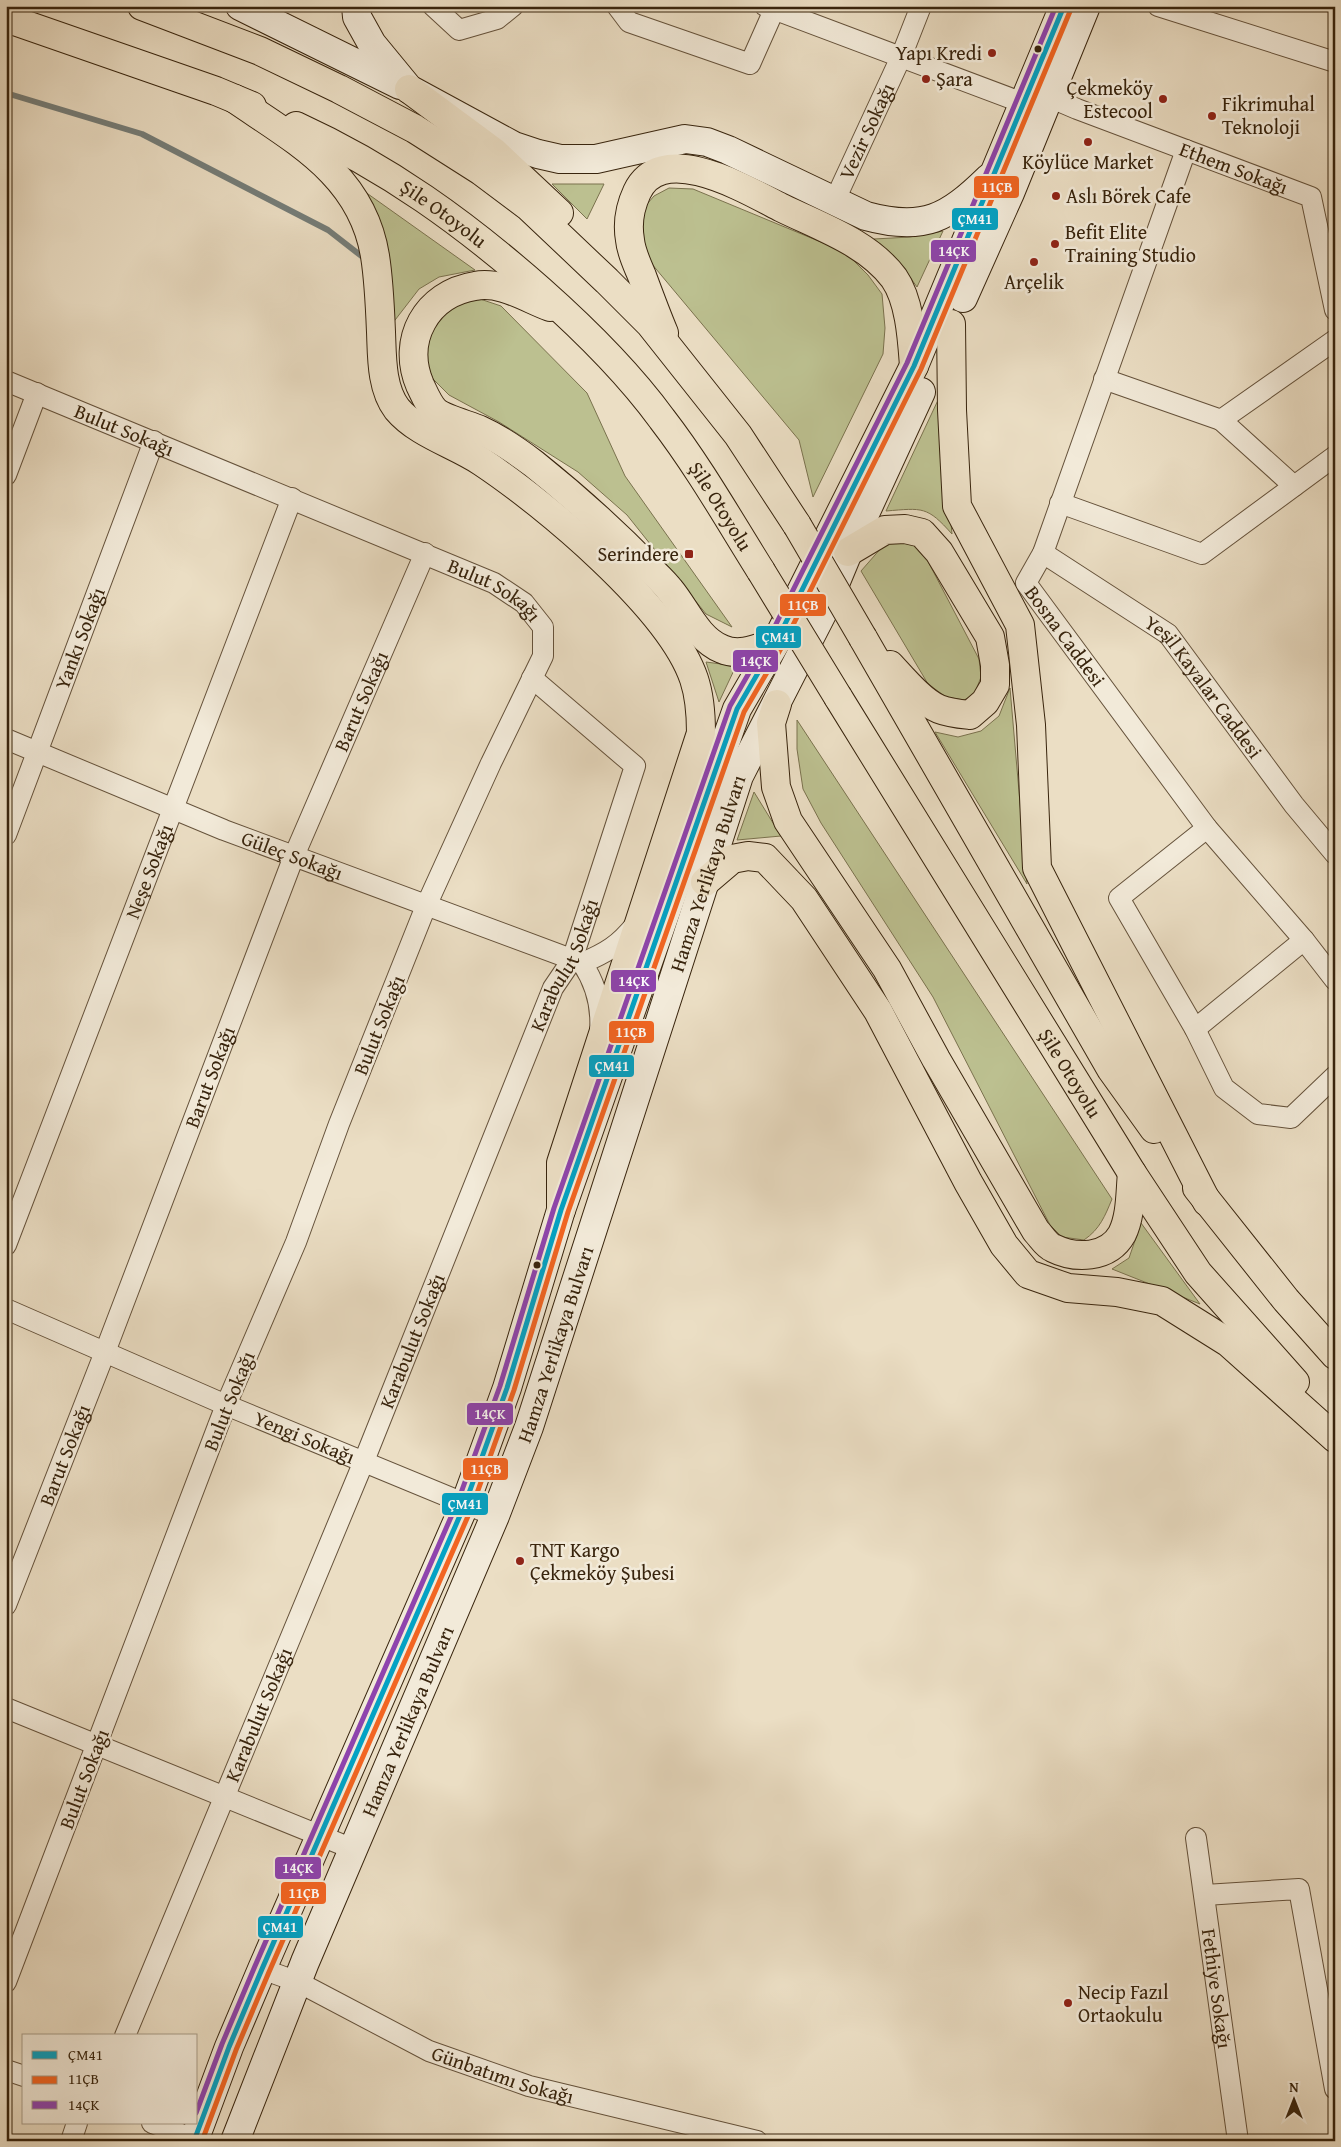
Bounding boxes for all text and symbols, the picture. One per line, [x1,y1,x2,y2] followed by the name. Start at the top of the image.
[895,38,982,67] place label: Yapı Kredi
[1033,44,1043,54] unlabelled marker
[986,47,998,59] marker: Yapı Kredi
[936,64,973,93] place label: Şara
[920,73,932,85] marker: Şara
[1067,73,1153,125] place label: Çekmeköy Estecool
[831,78,901,184] street label: Vezir Sokağı
[1222,89,1315,141] place label: Fikrimuhal Teknoloji
[1157,93,1169,105] marker: Çekmeköy Estecool
[1206,110,1218,122] marker: Fikrimuhal Teknoloji
[1176,134,1293,201] street label: Ethem Sokağı
[1082,136,1094,148] marker: Köylüce Market
[1022,147,1154,176] place label: Köylüce Market
[395,172,494,254] street label: Şile Otoyolu
[973,175,1020,199] line badge: 11ÇB
[981,177,1013,197] text: 11ÇB
[1066,181,1191,210] place label: Aslı Börek Cafe
[1050,190,1062,202] marker: Aslı Börek Cafe
[951,207,999,231] line badge: ÇM41
[958,209,992,229] text: ÇM41
[1065,217,1196,269] place label: Befit Elite Training Studio
[1049,238,1061,250] marker: Befit Elite Training Studio
[930,239,977,263] line badge: 14ÇK
[938,241,970,261] text: 14ÇK
[1028,256,1040,268] marker: Arçelik
[1004,267,1065,296] place label: Arçelik
[70,396,179,463] street label: Bulut Sokağı
[682,455,760,556] street label: Şile Otoyolu
[597,539,679,568] place label: Serindere
[683,548,695,560] marker: Serindere
[444,550,549,628] street label: Bulut Sokağı
[1018,579,1113,693] street label: Bosna Caddesi
[47,583,112,693] street label: Yankı Sokağı
[779,593,827,617] line badge: 11ÇB
[787,595,819,615] text: 11ÇB
[1139,608,1270,764] street label: Yeşil Kayalar Caddesi
[755,625,802,649] line badge: ÇM41
[762,627,796,647] text: ÇM41
[326,646,395,756] street label: Barut Sokağı
[732,649,779,673] line badge: 14ÇK
[740,651,772,671] text: 14ÇK
[662,771,753,975] street label: Hamza Yerlikaya Bulvarı
[117,819,180,923] street label: Neşe Sokağı
[238,823,348,887] street label: Güleç Sokağı
[522,894,605,1036] street label: Karabulut Sokağı
[610,969,657,993] line badge: 14ÇK
[345,970,412,1079] street label: Bulut Sokağı
[618,971,650,991] text: 14ÇK
[608,1020,655,1044] line badge: 11ÇB
[177,1022,242,1132] street label: Barut Sokağı
[615,1022,647,1042] text: 11ÇB
[1032,1022,1110,1123] street label: Şile Otoyolu
[588,1054,635,1078] line badge: ÇM41
[595,1056,629,1076] text: ÇM41
[509,1242,601,1447] street label: Hamza Yerlikaya Bulvarı
[532,1260,542,1270] unlabelled marker
[372,1269,452,1413] street label: Karabulut Sokağı
[195,1346,262,1455] street label: Bulut Sokağı
[31,1400,97,1510] street label: Barut Sokağı
[466,1402,514,1426] line badge: 14ÇK
[250,1403,360,1471] street label: Yengi Sokağı
[474,1404,506,1424] text: 14ÇK
[462,1457,509,1481] line badge: 11ÇB
[470,1459,502,1479] text: 11ÇB
[441,1492,489,1516] line badge: ÇM41
[448,1494,482,1514] text: ÇM41
[530,1535,675,1587] place label: TNT Kargo Çekmeköy Şubesi
[514,1555,526,1567] marker: TNT Kargo Çekmeköy Şubesi
[354,1621,461,1821] street label: Hamza Yerlikaya Bulvarı
[217,1642,299,1786] street label: Karabulut Sokağı
[51,1724,116,1833] street label: Bulut Sokağı
[274,1856,322,1880] line badge: 14ÇK
[282,1858,314,1878] text: 14ÇK
[280,1881,327,1905] line badge: 11ÇB
[288,1883,320,1903] text: 11ÇB
[257,1915,304,1939] line badge: ÇM41
[263,1917,297,1937] text: ÇM41
[1195,1927,1240,2051] street label: Fethiye Sokağı
[1078,1977,1169,2029] place label: Necip Fazıl Ortaokulu
[1062,1997,1074,2009] marker: Necip Fazıl Ortaokulu
[22,2034,198,2124] legend
[428,2038,577,2110] street label: Günbatımı Sokağı
[68,2044,103,2065] text: ÇM41
[68,2068,99,2089] text: 11ÇB
[1268,2074,1318,2124] north arrow
[1289,2077,1299,2097] text: N
[68,2094,100,2115] text: 14ÇK

